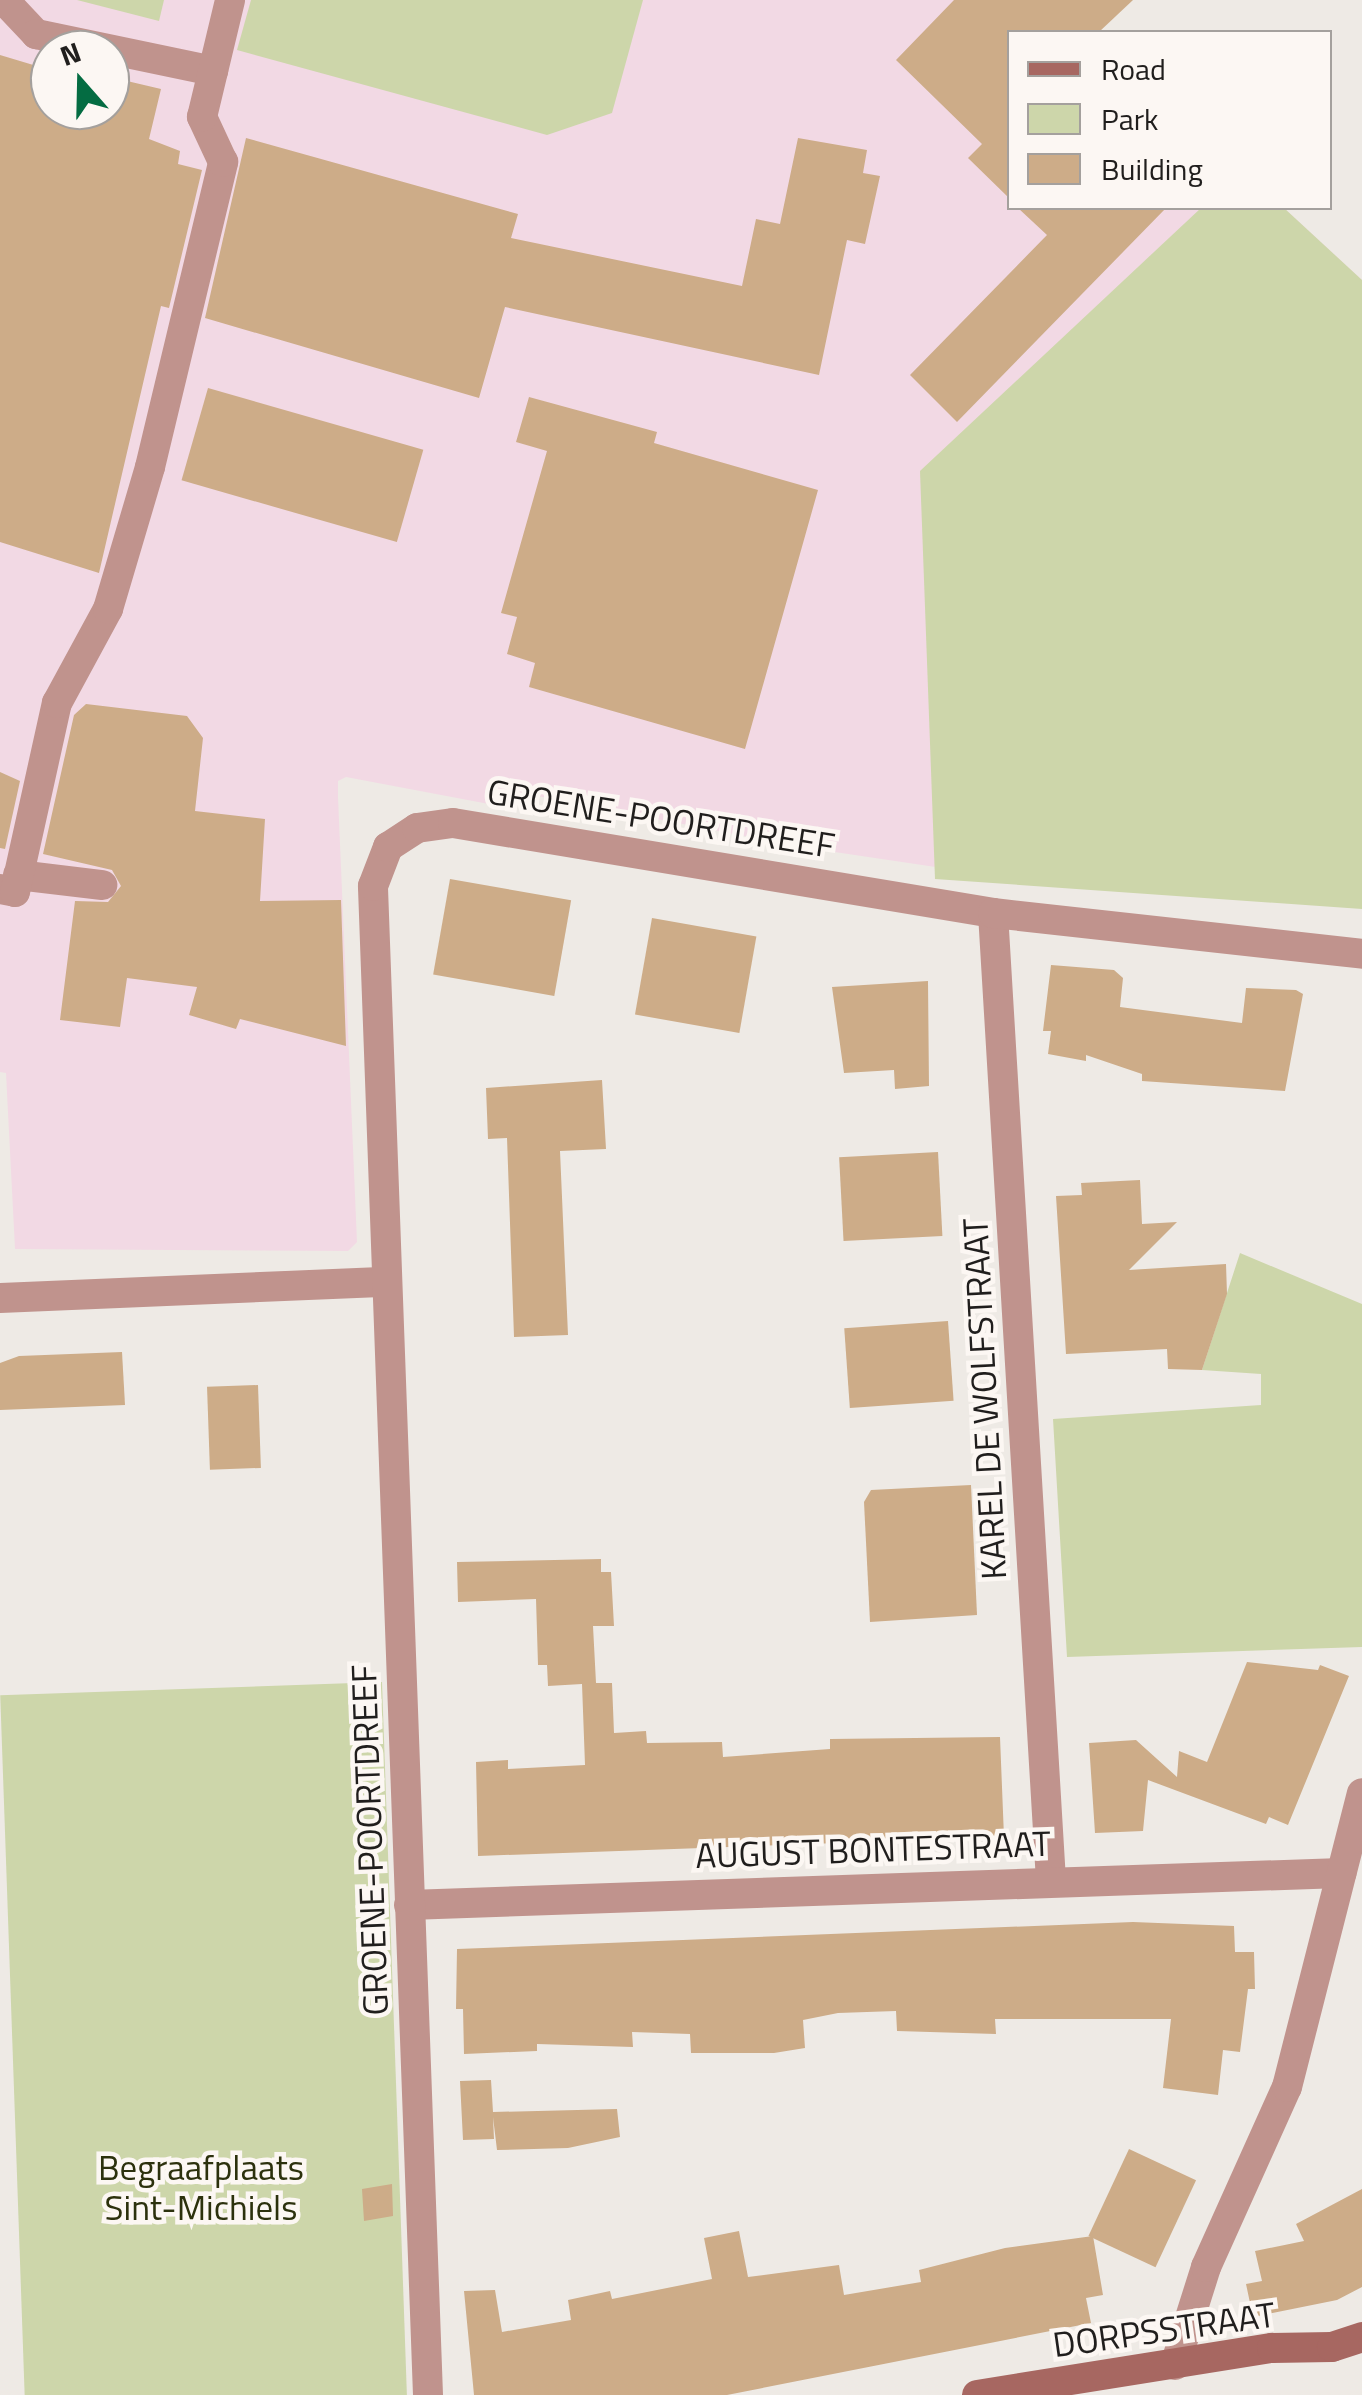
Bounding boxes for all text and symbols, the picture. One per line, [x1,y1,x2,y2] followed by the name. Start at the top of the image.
[30,30,130,130] north arrow
[54,30,87,77] text: N
[1007,30,1332,210] legend
[1101,46,1166,92] text: Road
[1101,96,1158,142] text: Park
[1101,146,1203,192] text: Building
[484,770,838,866] street label: GROENE-POORTDREEF
[954,1217,1014,1581] street label: KAREL DE WOLFSTRAAT
[342,1664,396,2016] street label: GROENE-POORTDREEF
[695,1822,1051,1876] street label: AUGUST BONTESTRAAT
[98,2146,304,2228] park label: Begraafplaats Sint-Michiels
[1050,2293,1278,2365] street label: DORPSSTRAAT

